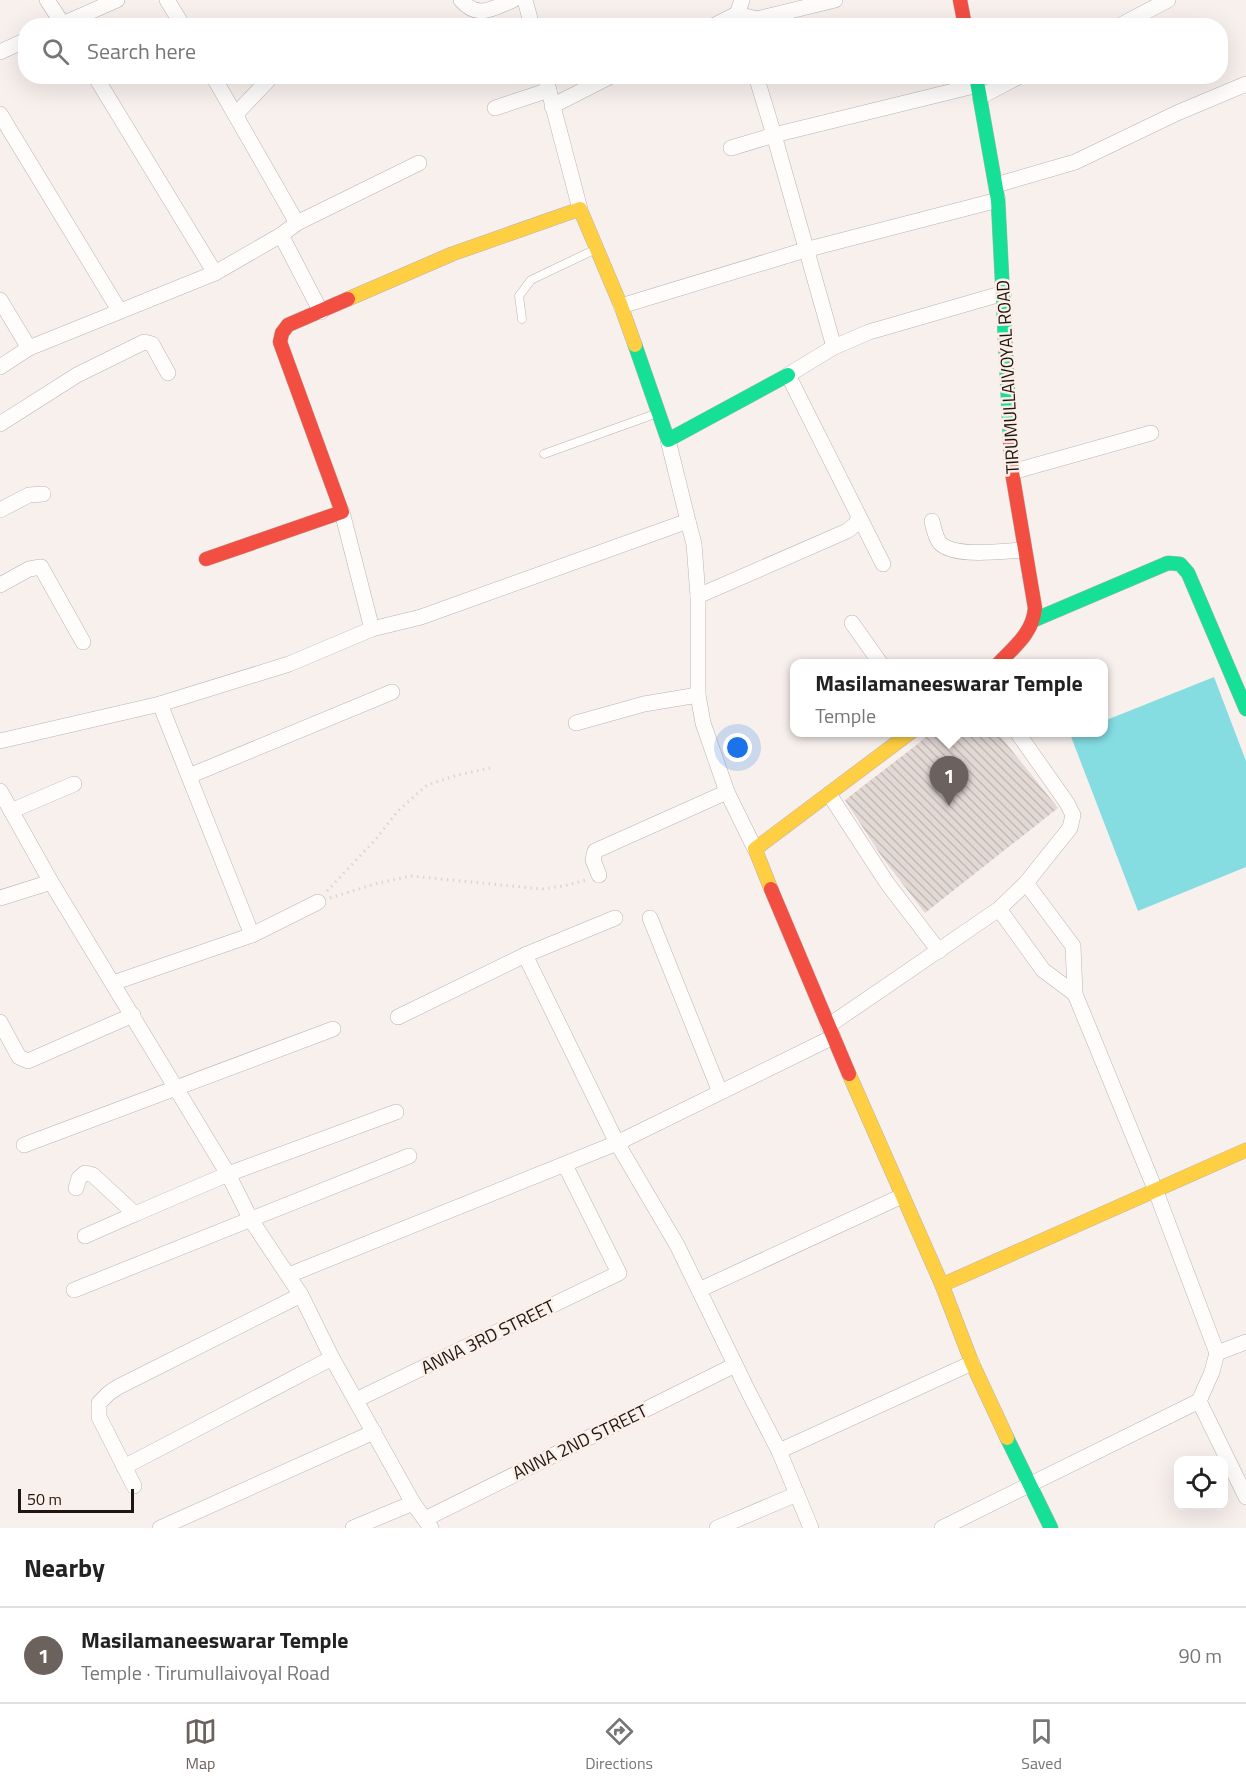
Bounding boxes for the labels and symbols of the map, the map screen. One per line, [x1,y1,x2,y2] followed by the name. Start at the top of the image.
[989,279,1026,475] street label: TIRUMULLAIVOYAL ROAD
[723,733,752,762] your location
[930,756,968,806] pin: 1
[416,1292,560,1381] street label: ANNA 3RD STREET
[508,1397,652,1486] street label: ANNA 2ND STREET
[18,1486,134,1514] scale bar

